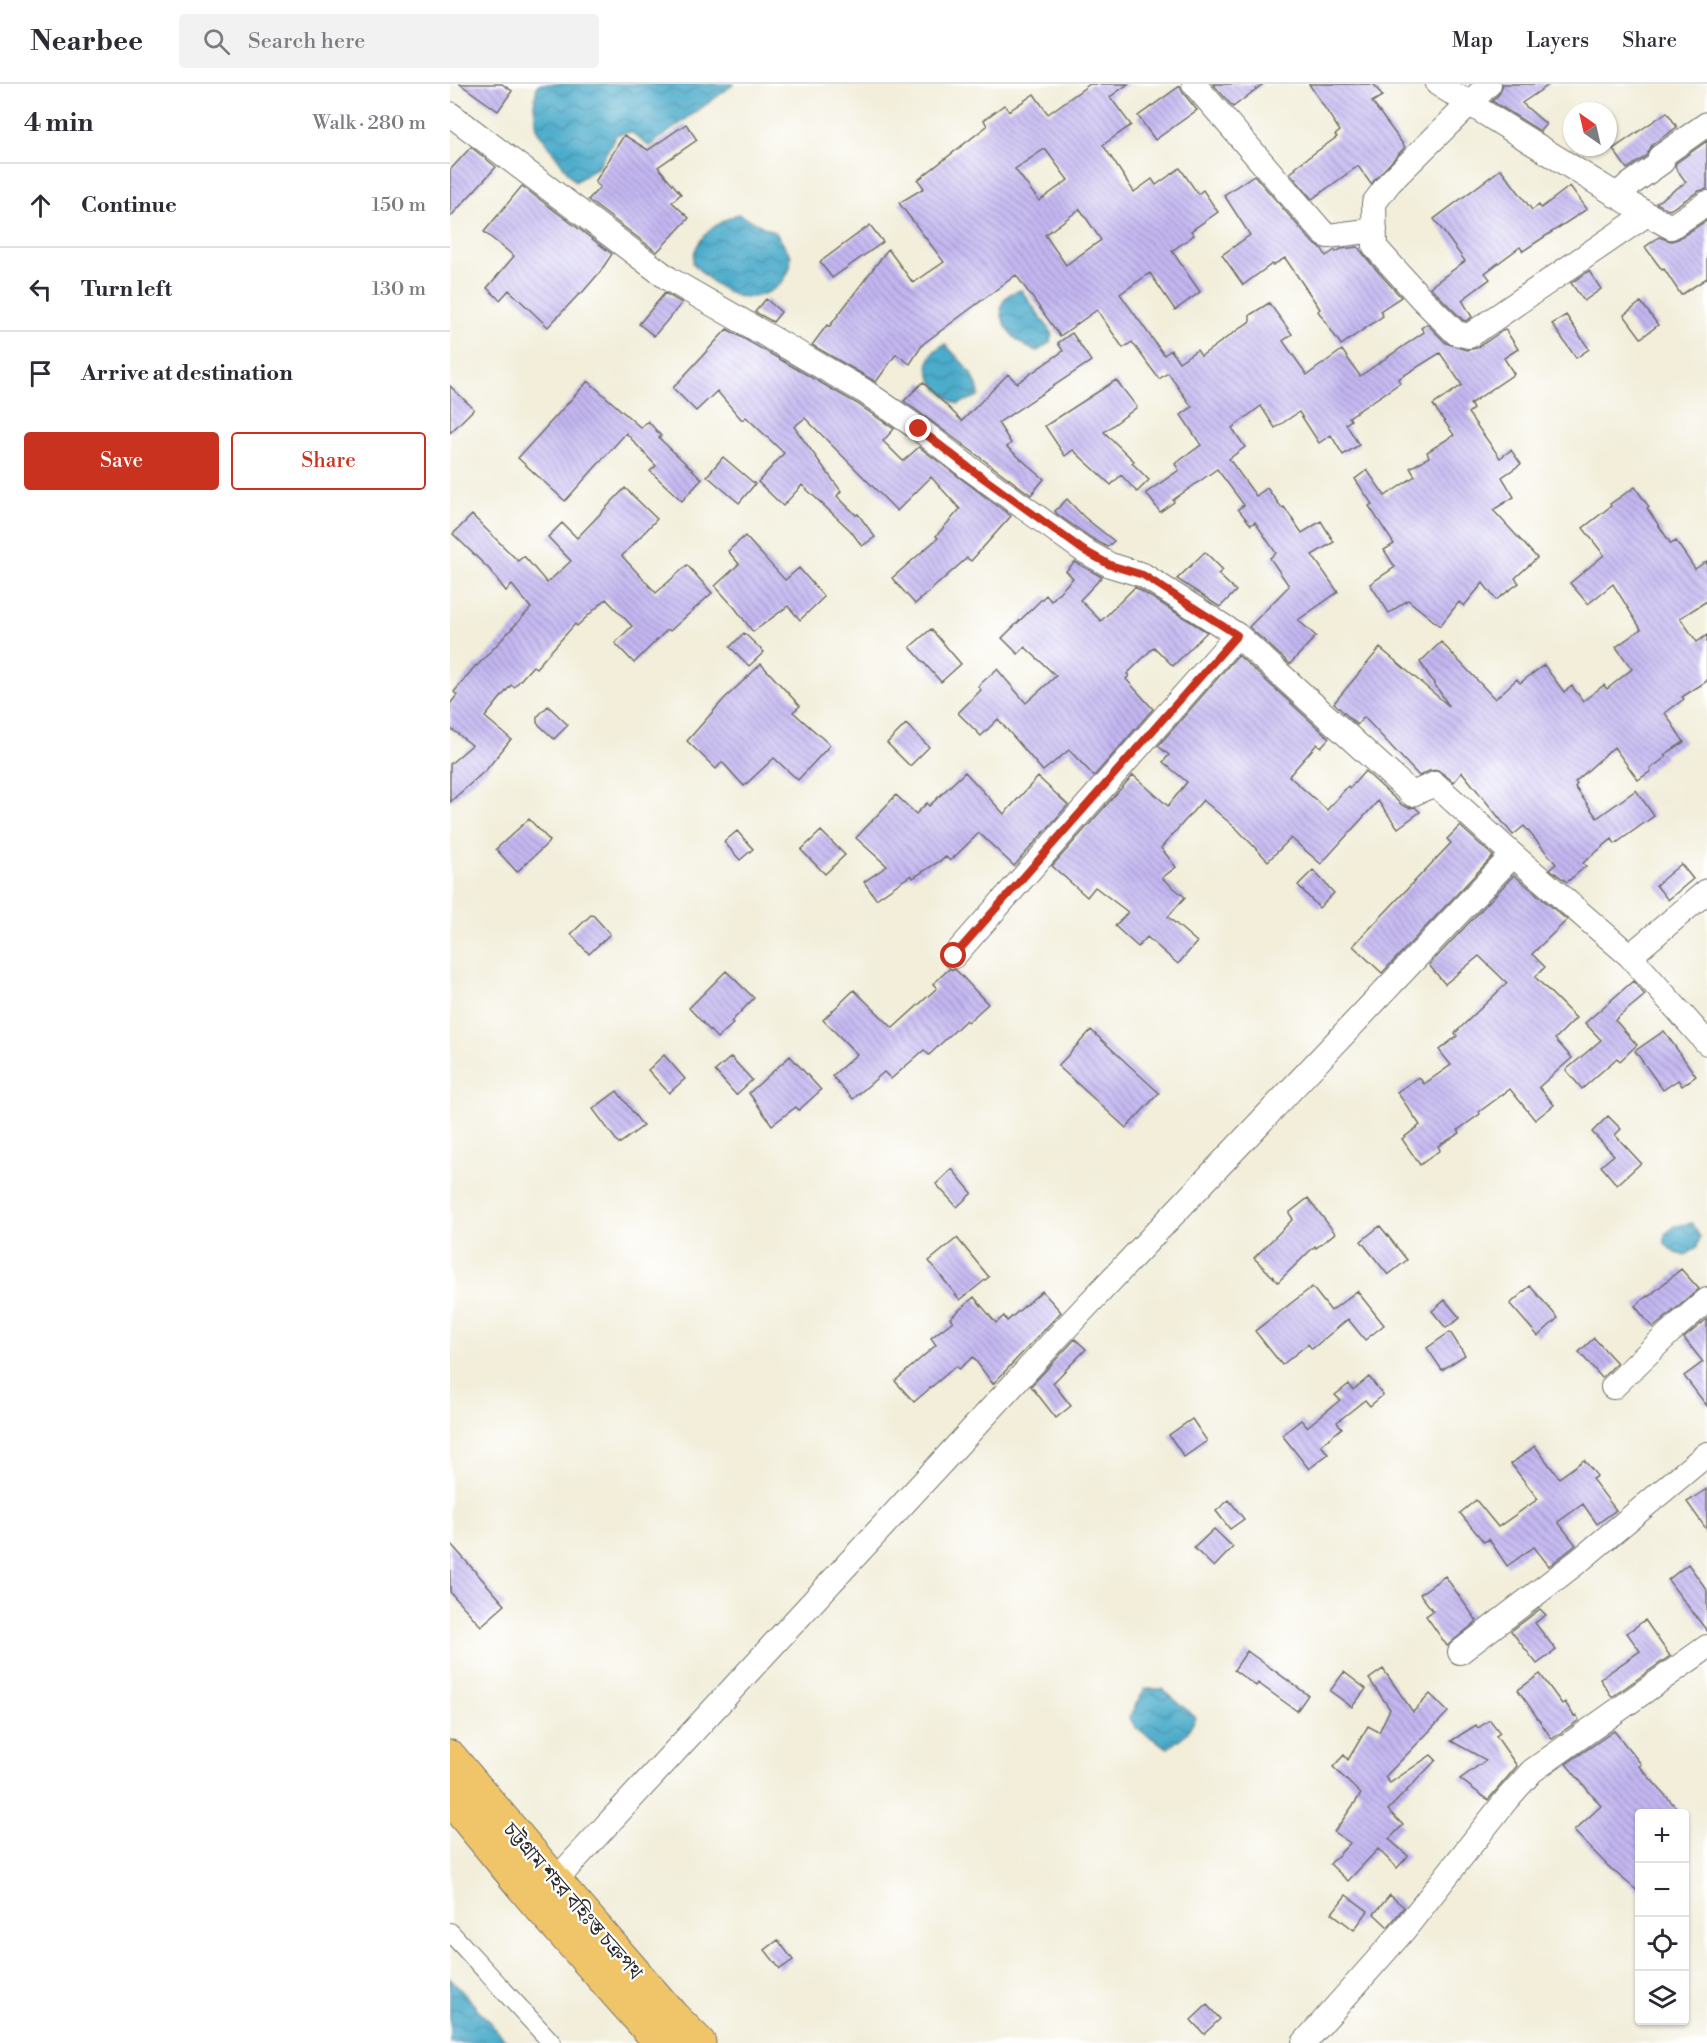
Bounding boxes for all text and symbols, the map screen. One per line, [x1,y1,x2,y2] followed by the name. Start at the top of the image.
[179,14,599,68] search box
[30,24,143,59] text: Nearbee
[200,25,233,58] icon: search
[248,28,365,55] text: Search here
[1452,28,1493,54] text: Map
[1526,28,1589,54] text: Layers
[1622,28,1677,54] text: Share
[1563,102,1617,156] north arrow
[24,107,94,139] text: 4 min
[313,111,426,136] text: Walk · 280 m
[24,189,57,222] icon: ahead
[81,192,177,219] text: Continue
[371,193,426,218] text: 150 m
[24,273,57,306] icon: left
[81,276,172,303] text: Turn left
[371,277,426,302] text: 130 m
[24,357,57,390] icon: arrive
[81,360,293,387] text: Arrive at destination
[905,415,931,441] route end
[24,432,219,490] button: Save
[231,432,426,490] button: Share
[940,942,966,968] route start
[1635,1809,1689,2025] map controls
[1635,1809,1689,1863] button: +
[496,1817,648,1986] street label: চট্টগ্রাম শহর বহিঃস্ত চক্রপথ
[1635,1863,1689,1917] button: −
[1635,1917,1689,1971] button: locate
[1635,1971,1689,2025] button: layers

